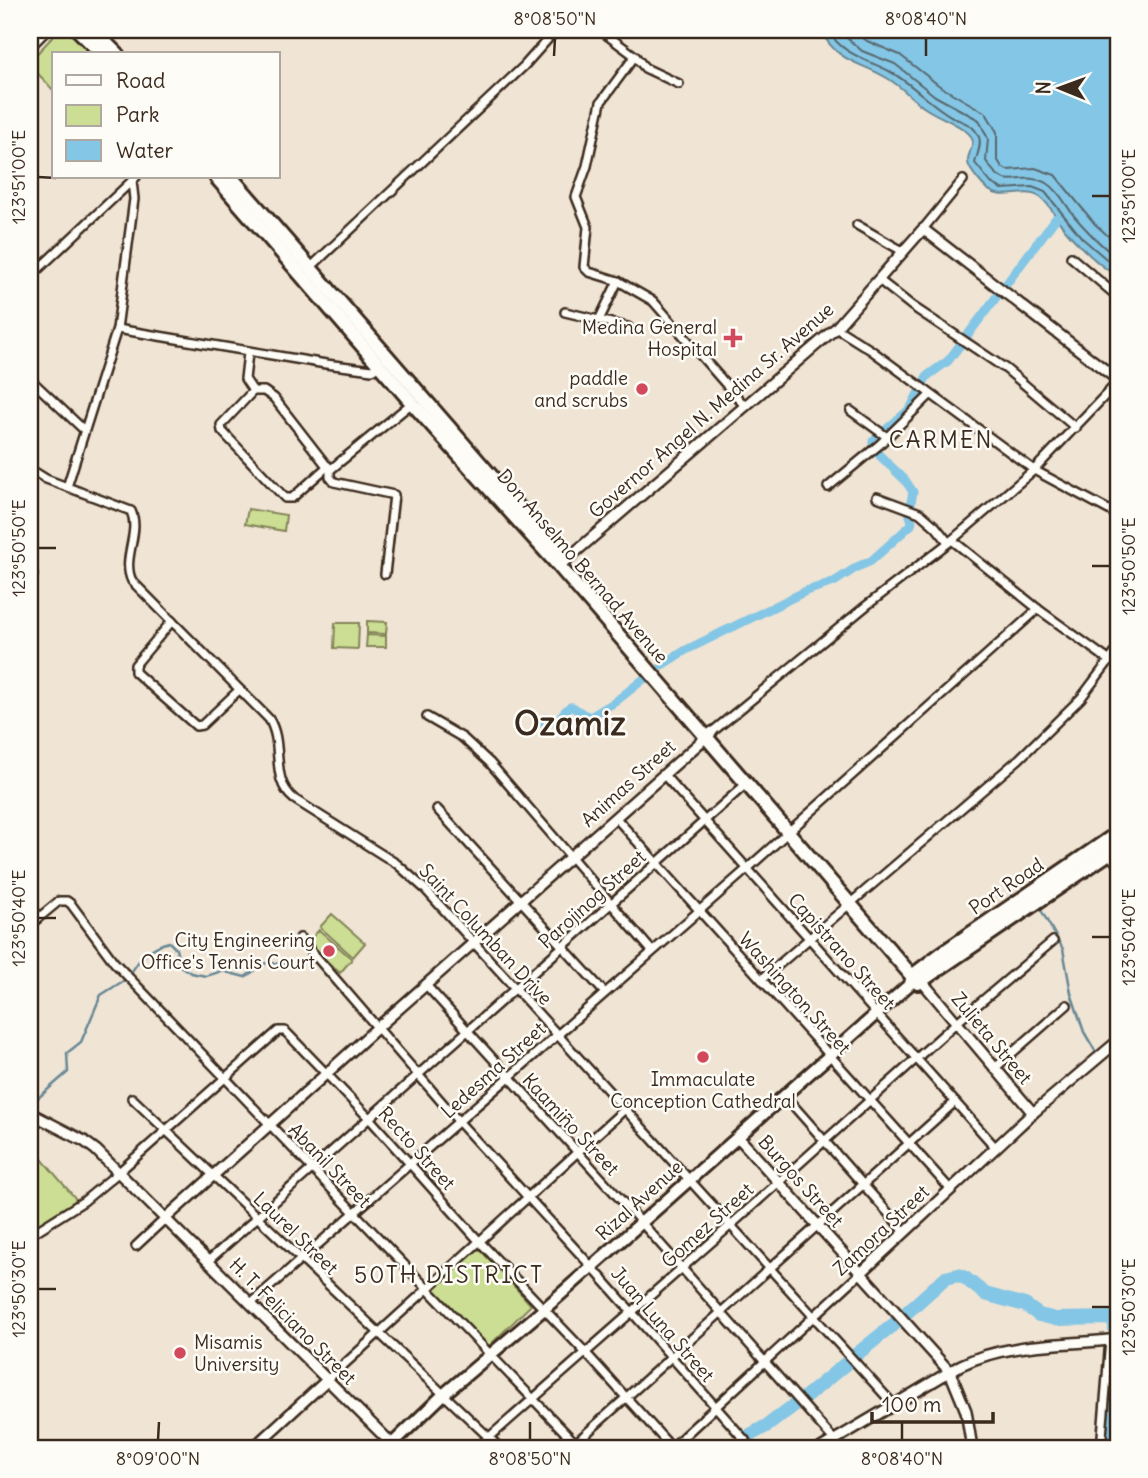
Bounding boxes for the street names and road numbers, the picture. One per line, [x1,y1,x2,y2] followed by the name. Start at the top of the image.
[584,297,838,523] street label: Governor Angel N. Medina Sr. Avenue
[492,464,674,668] street label: Don Anselmo Bernad Avenue
[576,734,680,832] street label: Animas Street
[533,845,651,953] street label: Parojinog Street
[964,852,1048,920] street label: Port Road
[414,858,558,1010] street label: Saint Columban Drive
[783,888,901,1014] street label: Capistrano Street
[734,927,856,1059] street label: Washington Street
[947,987,1037,1089] street label: Zulieta Street
[436,1017,550,1123] street label: Ledesma Street
[518,1068,624,1180] street label: Kaamiño Street
[373,1101,461,1195] street label: Recto Street
[284,1118,376,1212] street label: Abanil Street
[753,1130,849,1232] street label: Burgos Street
[591,1155,687,1245] street label: Rizal Avenue
[656,1177,758,1273] street label: Gomez Street
[828,1180,934,1280] street label: Zamora Street
[248,1187,344,1279] street label: Laurel Street
[224,1252,362,1390] street label: H. T. Feliciano Street
[606,1261,720,1387] street label: Juan Luna Street

